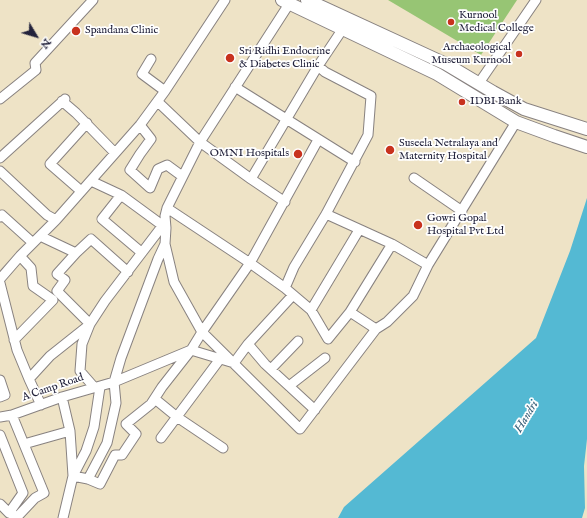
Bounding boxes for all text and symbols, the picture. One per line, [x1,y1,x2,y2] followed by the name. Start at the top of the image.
[459,9,534,35] place label: Kurnool Medical College
[16,16,56,56] north arrow
[446,17,456,27] marker: Kurnool Medical College
[85,24,158,38] place label: Spandana Clinic
[70,25,82,37] marker: Spandana Clinic
[37,35,54,51] text: N
[431,41,511,67] place label: Archaeological Museum Kurnool
[239,45,330,71] place label: Sri Ridhi Endocrine & Diabetes Clinic
[514,49,524,59] marker: Archaeological Museum Kurnool
[224,52,236,64] marker: Sri Ridhi Endocrine & Diabetes Clinic
[470,95,522,109] place label: IDBI Bank
[457,97,467,107] marker: IDBI Bank
[399,137,498,163] place label: Suseela Netralaya and Maternity Hospital
[384,144,396,156] marker: Suseela Netralaya and Maternity Hospital
[210,147,289,161] place label: OMNI Hospitals
[292,148,304,160] marker: OMNI Hospitals
[427,212,504,238] place label: Gowri Gopal Hospital Pvt Ltd
[412,219,424,231] marker: Gowri Gopal Hospital Pvt Ltd
[21,371,85,405] street label: A Camp Road
[512,399,542,435] water label: Handri

